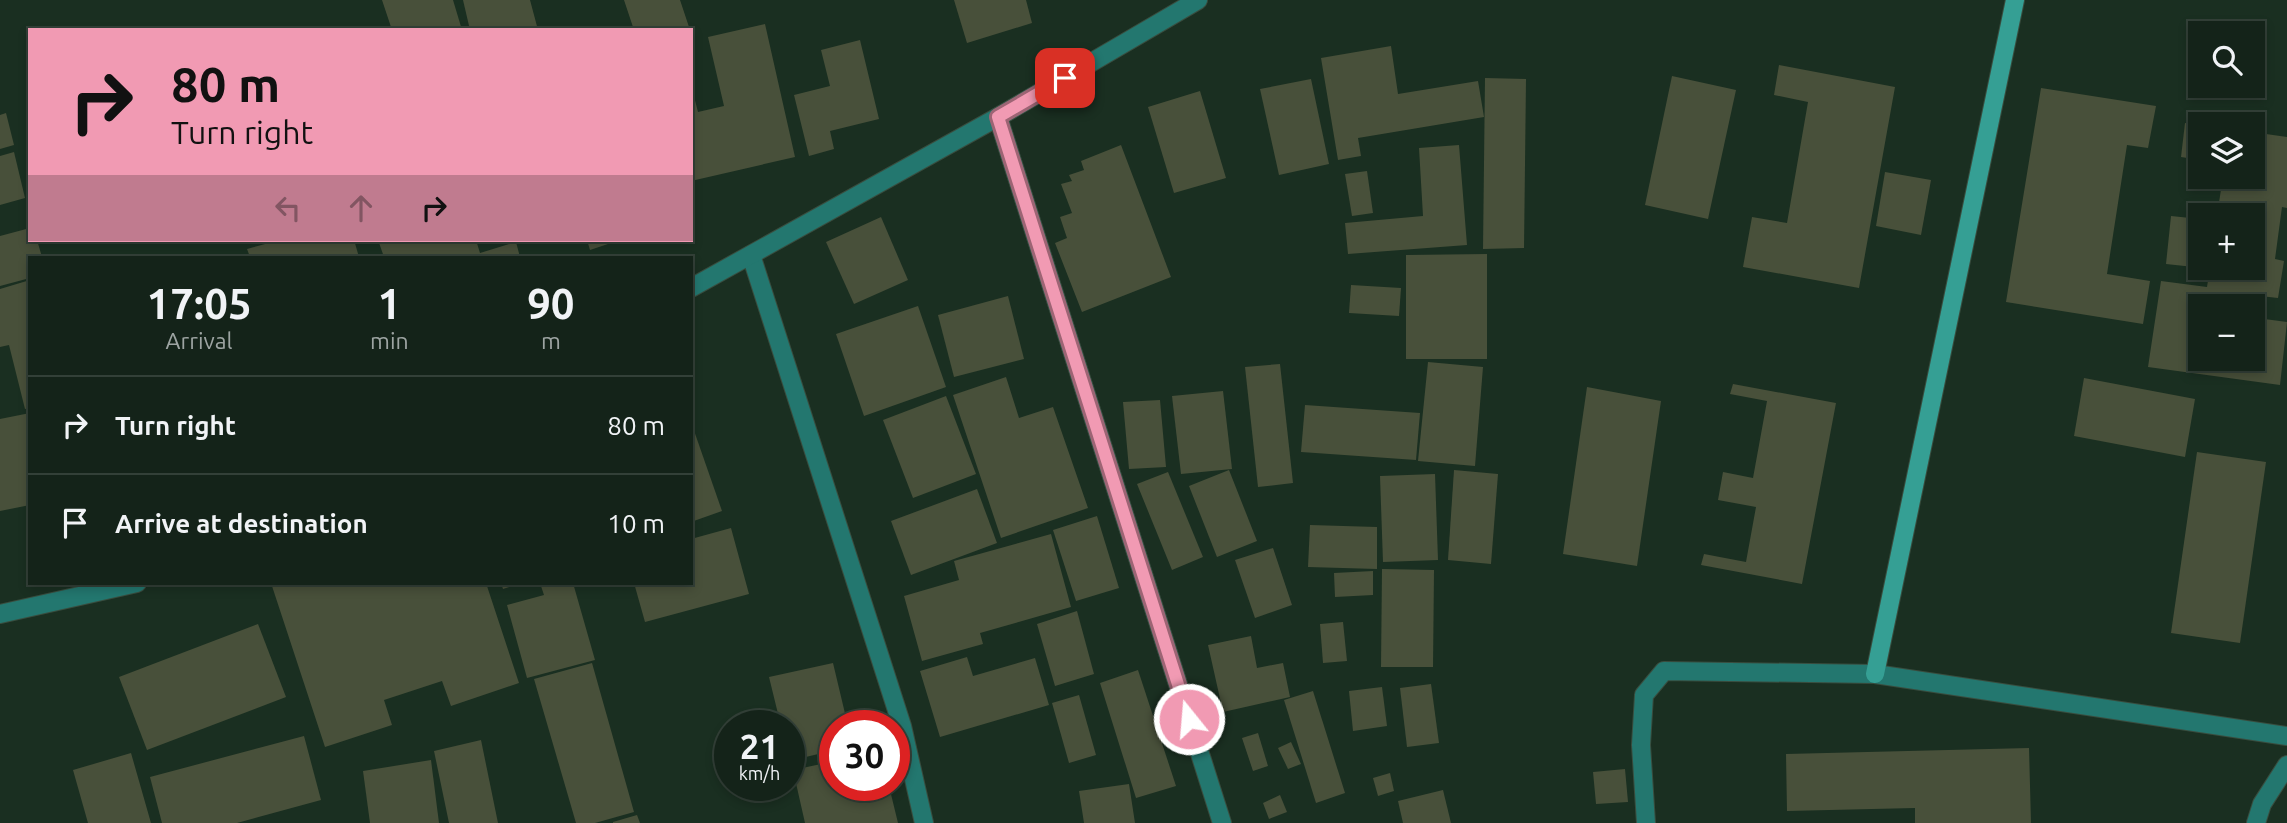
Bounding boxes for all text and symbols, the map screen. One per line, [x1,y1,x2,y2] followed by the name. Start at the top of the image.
[2188,21,2265,371] map controls
[2188,21,2265,98] button: search
[1035,48,1095,108] pin
[56,56,147,147] icon: right
[171,56,280,111] text: 80 m
[1046,59,1084,97] icon: arrive
[2188,112,2265,189] button: layers
[171,114,313,150] text: Turn right
[269,189,307,227] icon: left
[342,189,380,227] icon: ahead
[415,189,453,227] icon: right
[2188,203,2265,280] button: +
[146,280,252,327] text: 17:05
[378,280,401,327] text: 1
[527,280,575,327] text: 90
[2188,294,2265,371] button: −
[166,328,233,353] text: Arrival
[370,328,409,353] text: min
[541,328,561,353] text: m
[56,406,94,444] icon: right
[115,411,236,440] text: Turn right
[607,411,665,440] text: 80 m
[56,504,94,542] icon: arrive
[115,509,368,538] text: Arrive at destination
[607,509,665,538] text: 10 m
[1152,682,1226,756] position arrow
[819,710,910,801] speed limit sign: 30
[740,726,779,766] text: 21
[739,763,780,783] text: km/h

